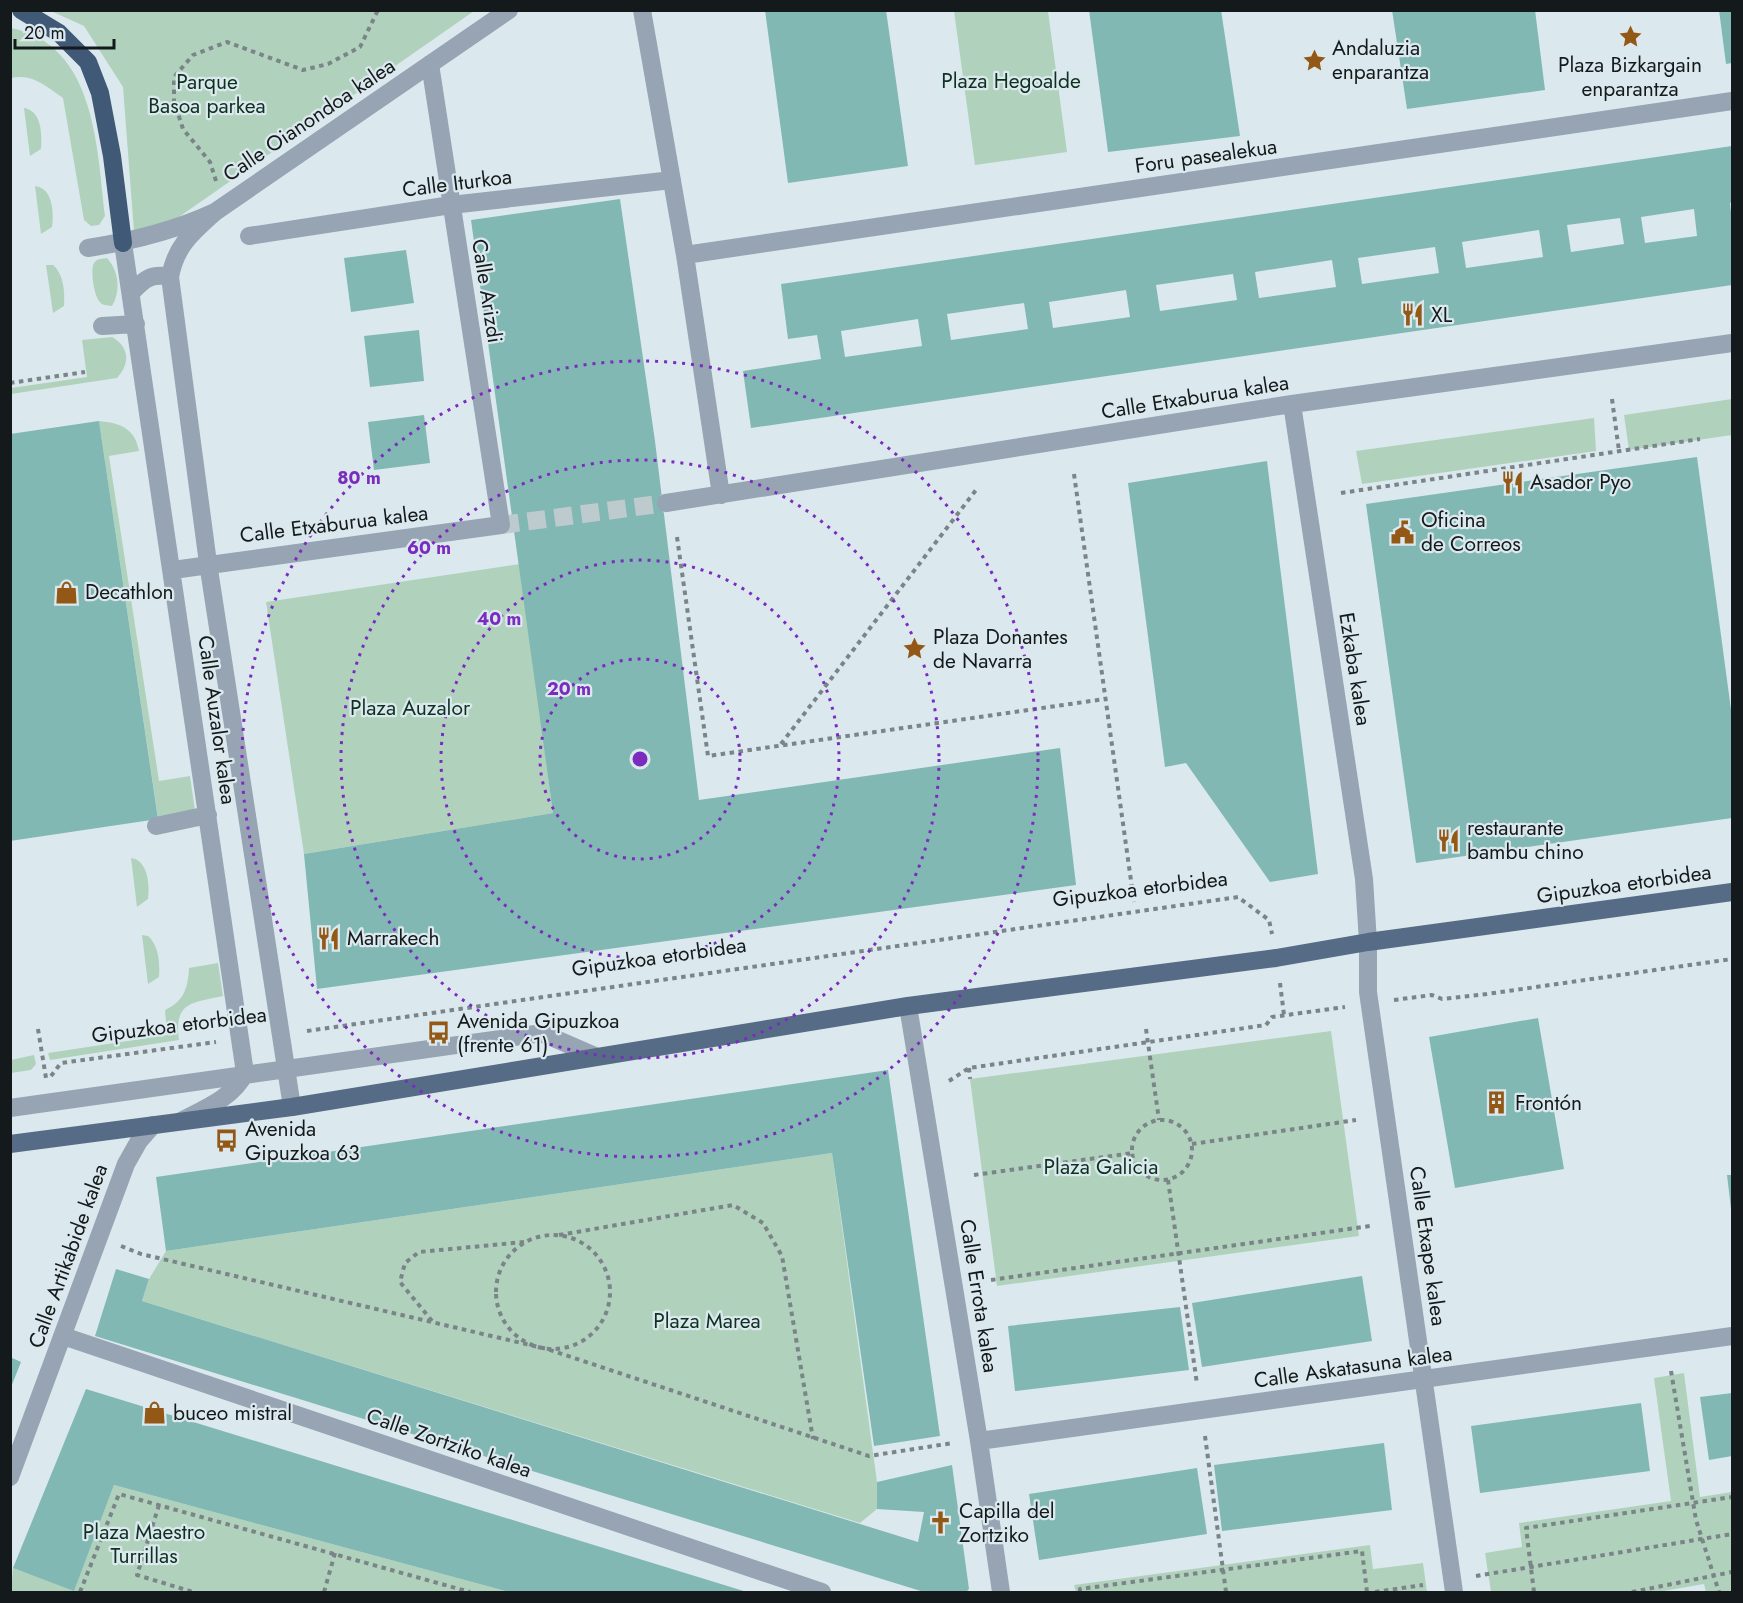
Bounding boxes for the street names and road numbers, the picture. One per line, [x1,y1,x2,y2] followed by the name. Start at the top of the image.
[217,51,401,189] street label: Calle Oianondoa kalea
[1133,131,1279,181] street label: Foru pasealekua
[400,161,514,205] street label: Calle Iturkoa
[464,237,510,345] street label: Calle Arizdi
[1099,367,1291,427] street label: Calle Etxaburua kalea
[238,498,430,550] street label: Calle Etxaburua kalea
[1331,610,1379,728] street label: Ezkaba kalea
[190,634,244,806] street label: Calle Auzalor kalea
[1535,857,1713,911] street label: Gipuzkoa etorbidea
[1051,863,1229,915] street label: Gipuzkoa etorbidea
[570,930,748,984] street label: Gipuzkoa etorbidea
[90,999,268,1051] street label: Gipuzkoa etorbidea
[21,1160,115,1352] street label: Calle Artikabide kalea
[1402,1164,1454,1328] street label: Calle Etxape kalea
[952,1217,1006,1375] street label: Calle Errota kalea
[1252,1338,1454,1396] street label: Calle Askatasuna kalea
[362,1401,536,1485] street label: Calle Zortziko kalea

